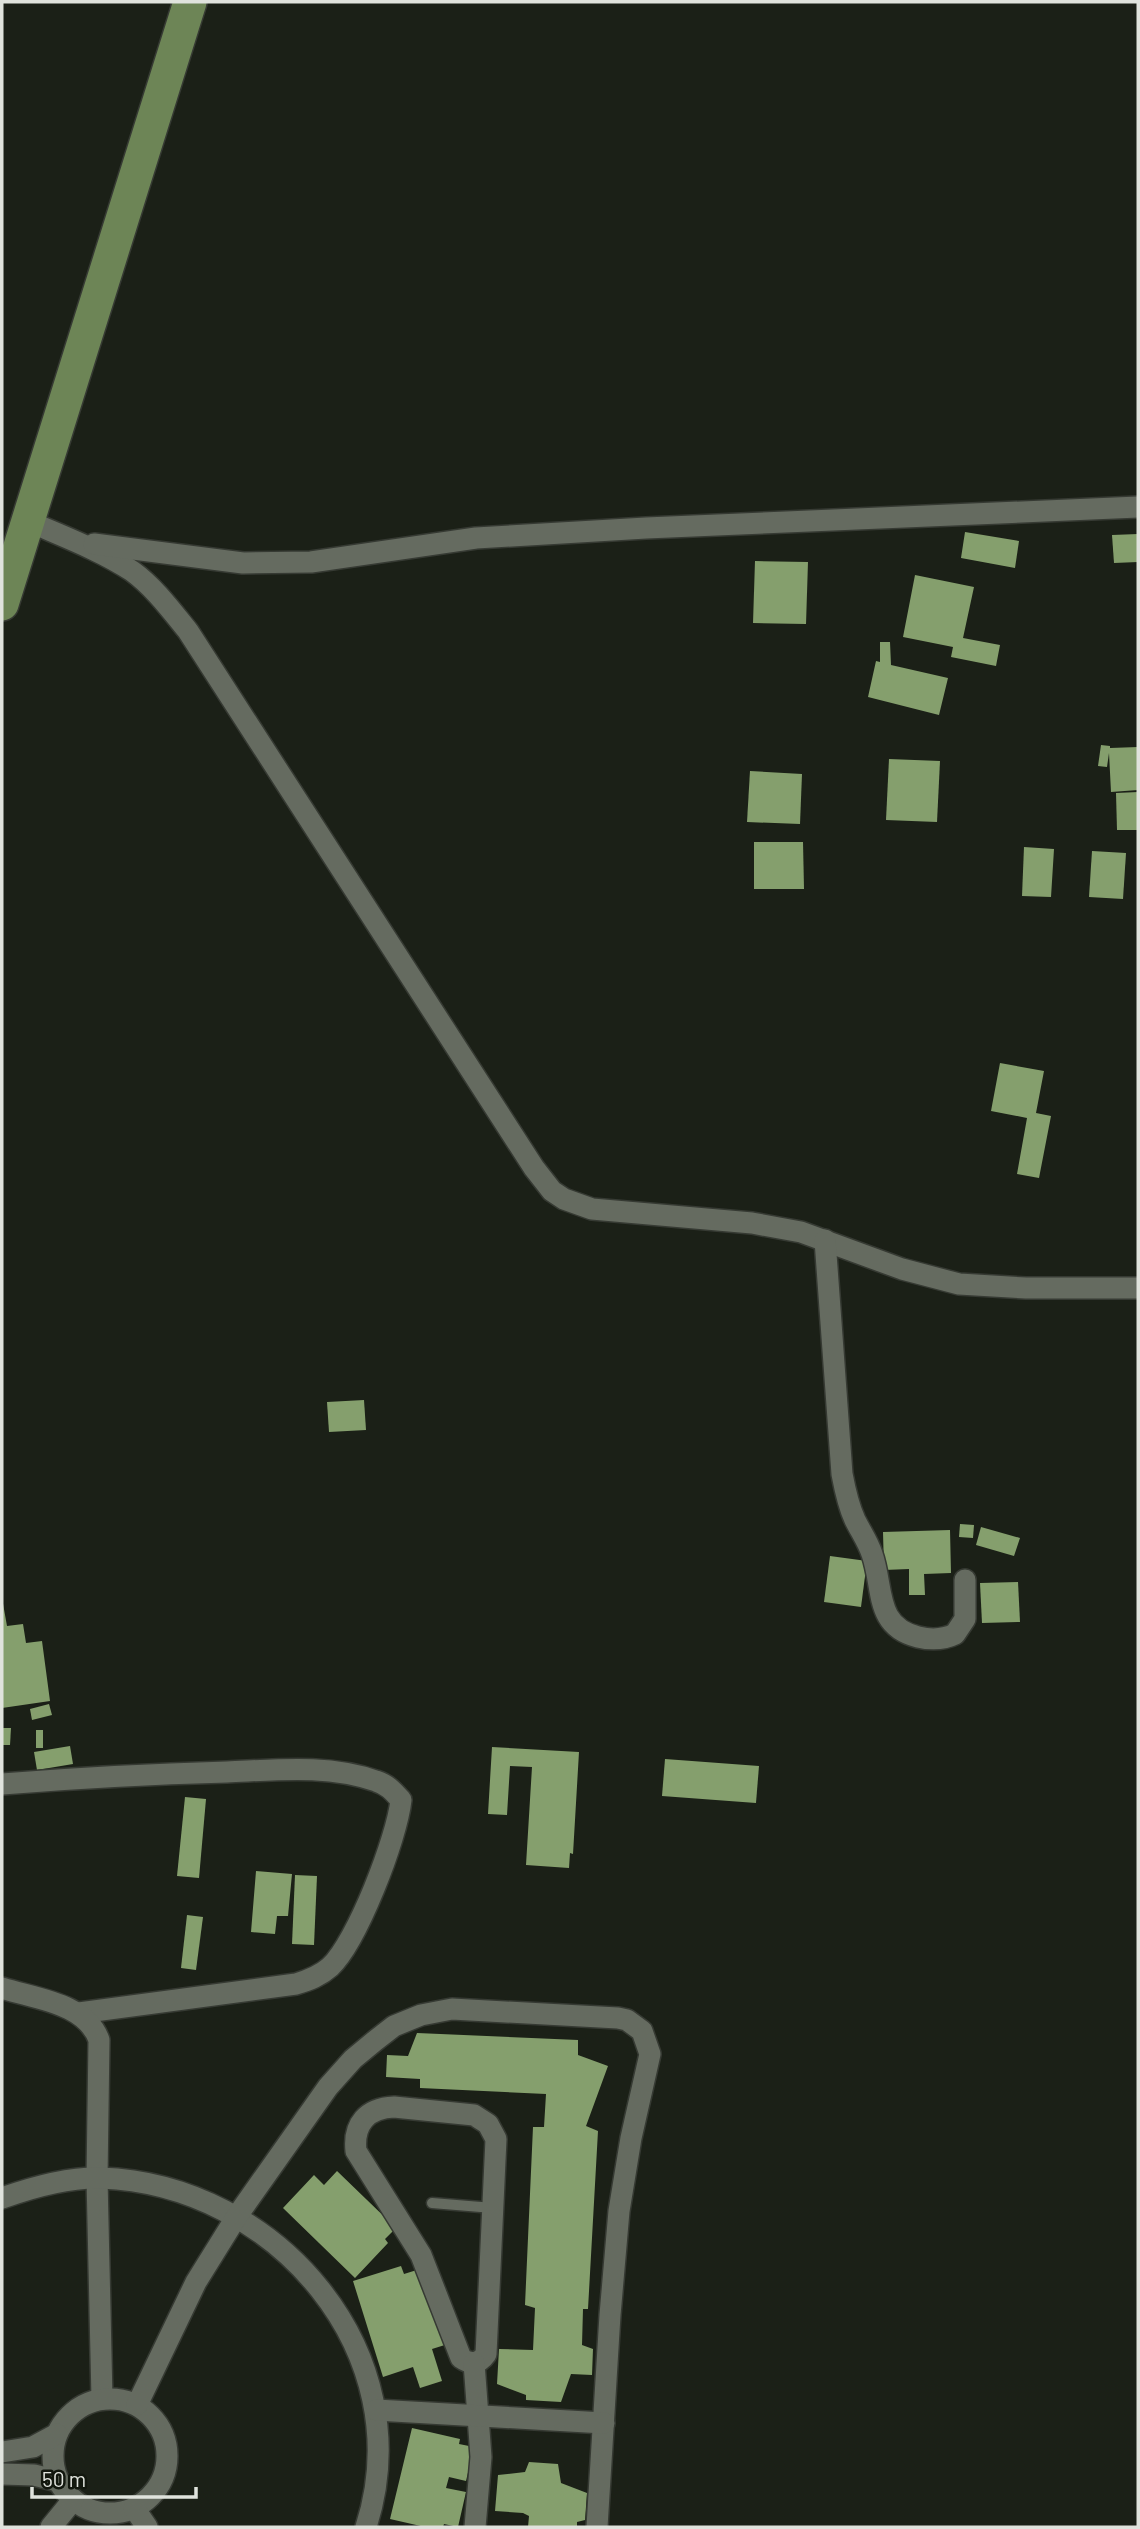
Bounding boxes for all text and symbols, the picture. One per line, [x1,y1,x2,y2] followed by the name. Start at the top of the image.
[32,2456,196,2500] scale bar
[42,2466,86,2491] text: 50 m

